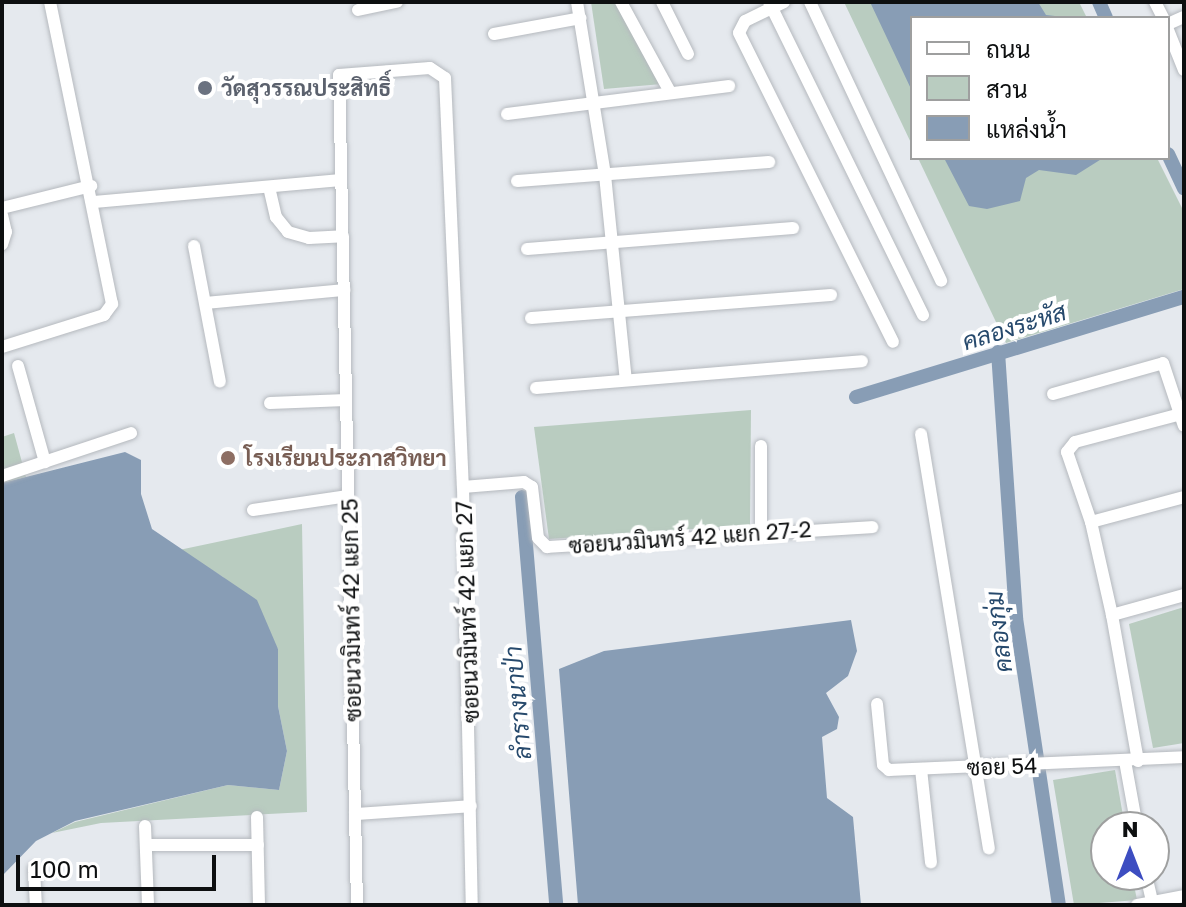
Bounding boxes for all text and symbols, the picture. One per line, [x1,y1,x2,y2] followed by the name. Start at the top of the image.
[910,16,1170,160] legend
[986,34,1031,63] text: ถนน
[986,74,1028,103] text: สวน
[221,75,391,101] place label: วัดสุวรรณประสิทธิ์
[196,79,214,97] marker: วัดสุวรรณประสิทธิ์
[986,114,1067,143] text: แหล่งน้ำ
[959,297,1069,355] water label: คลองระหัส
[244,445,447,471] place label: โรงเรียนประภาสวิทยา
[219,449,237,467] marker: โรงเรียนประภาสวิทยา
[336,498,366,722] street label: ซอยนวมินทร์ 42 แยก 25
[450,501,484,723] street label: ซอยนวมินทร์ 42 แยก 27
[568,515,812,559] street label: ซอยนวมินทร์ 42 แยก 27-2
[979,590,1017,674] water label: คลองกุ่ม
[498,645,536,761] water label: ลำรางนาป่า
[966,752,1038,780] street label: ซอย 54
[1090,811,1170,891] north arrow
[1122,815,1138,842] text: N
[20,839,220,889] scale bar
[30,854,99,883] text: 100 m

